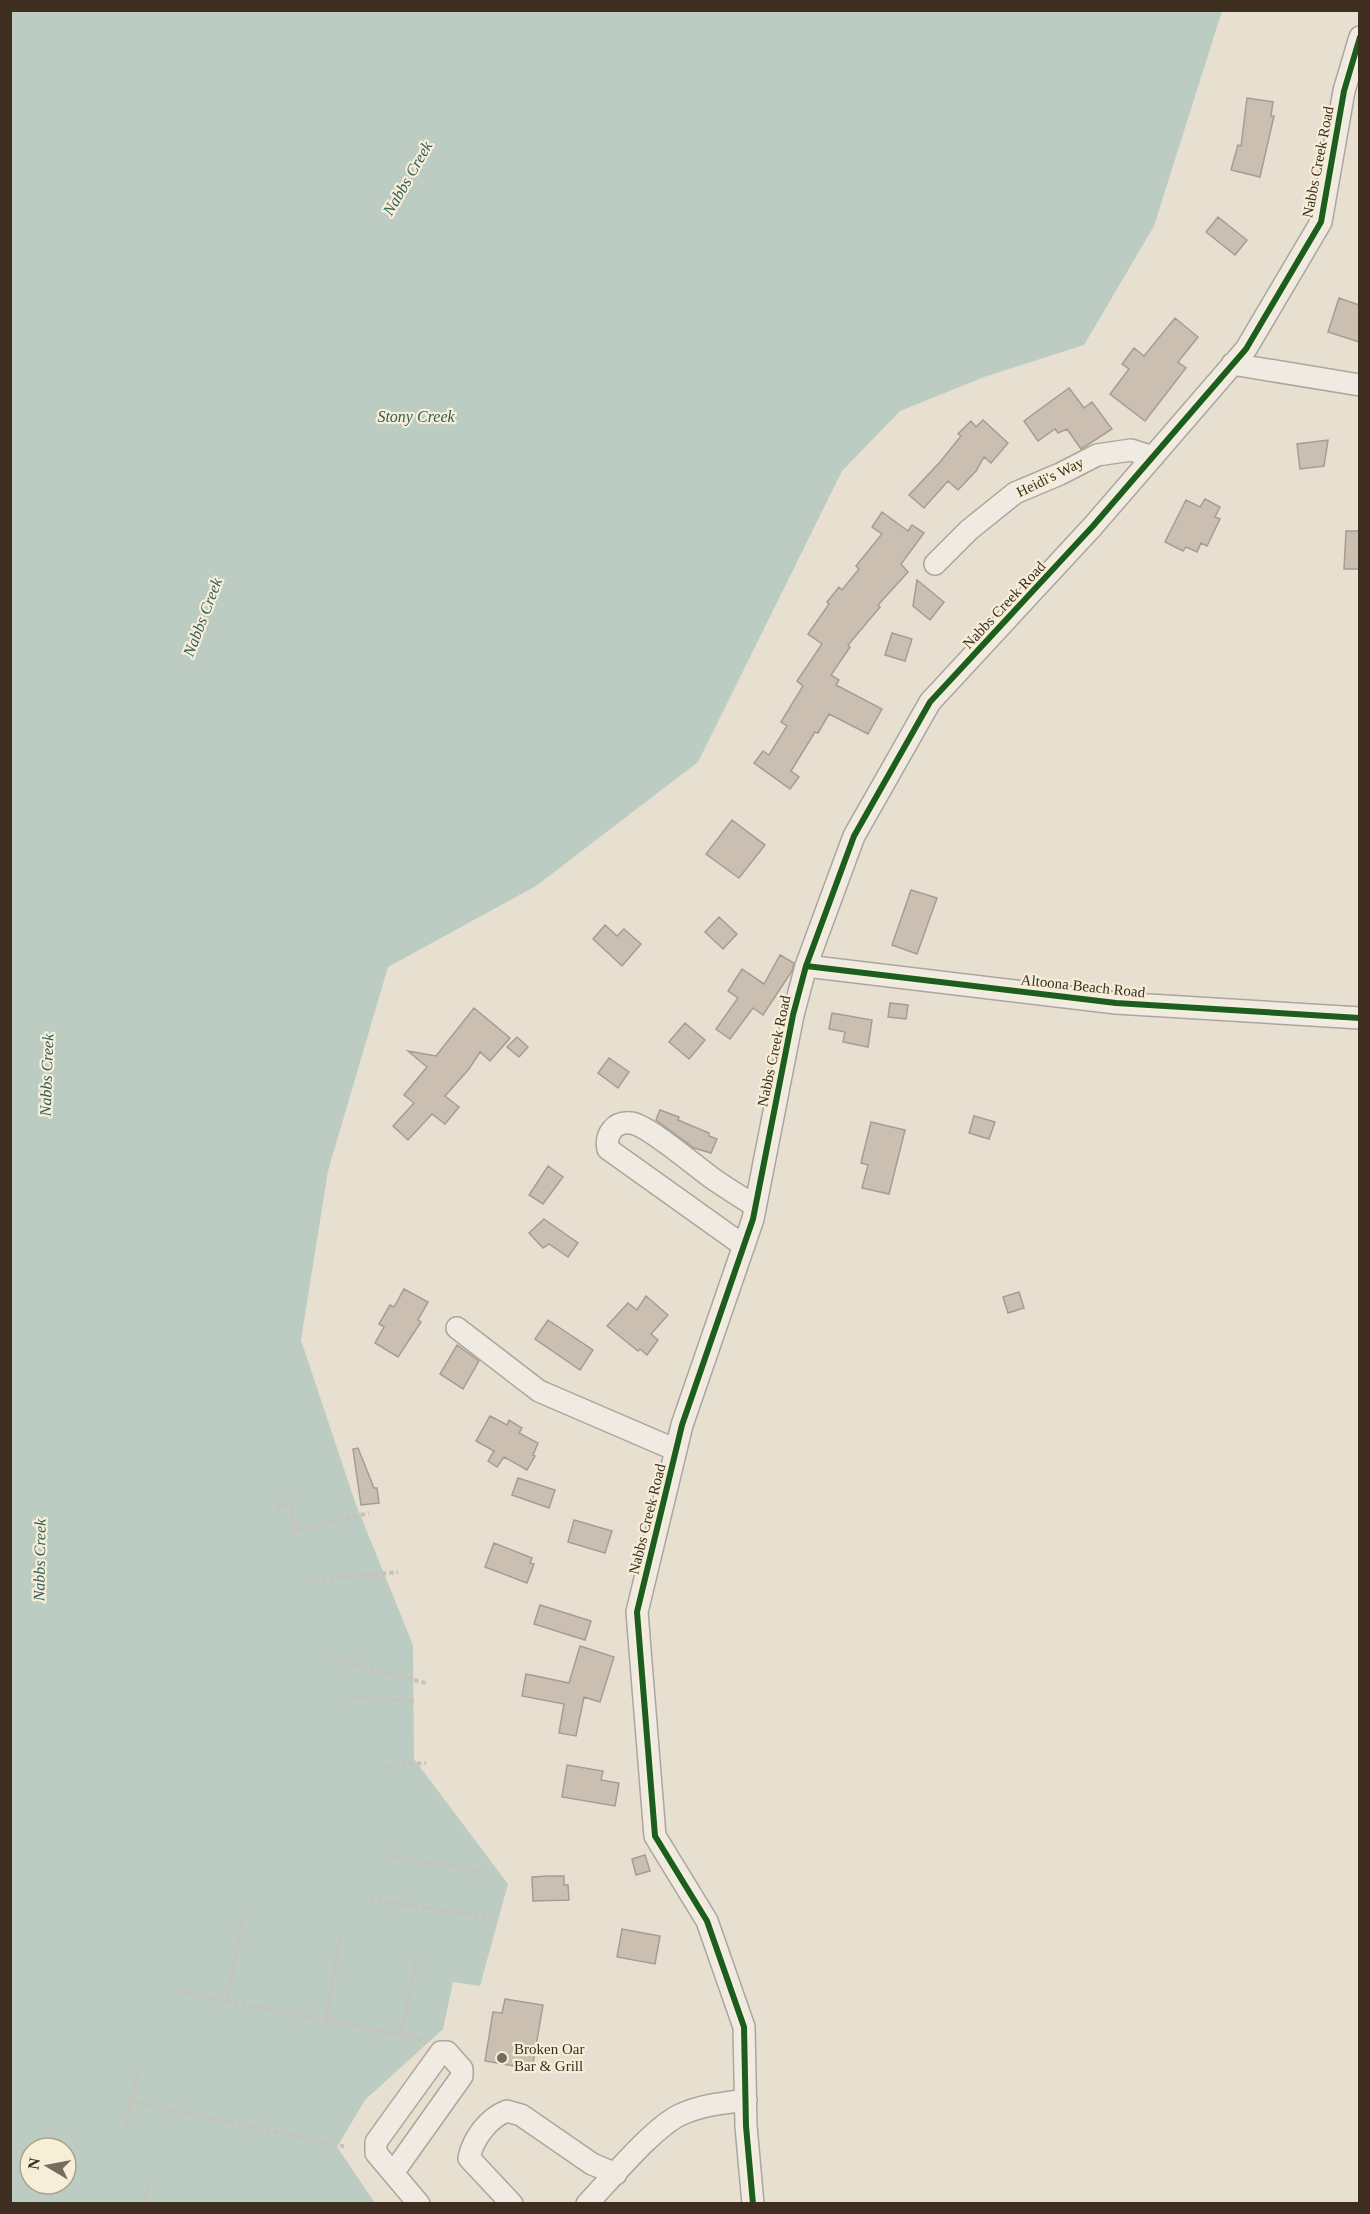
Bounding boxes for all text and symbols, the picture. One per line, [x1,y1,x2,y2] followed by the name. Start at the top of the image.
[1299,104,1337,219] street label: Nabbs Creek Road
[379,137,436,219] water label: Nabbs Creek
[377,408,455,426] water label: Stony Creek
[1014,454,1087,500] street label: Heidi's Way
[960,558,1049,652] street label: Nabbs Creek Road
[179,575,226,660] water label: Nabbs Creek
[1020,972,1146,1001] street label: Altoona Beach Road
[754,993,794,1108] street label: Nabbs Creek Road
[37,1033,56,1118] water label: Nabbs Creek
[626,1462,669,1576] street label: Nabbs Creek Road
[30,1518,49,1602] water label: Nabbs Creek
[514,2041,584,2074] place label: Broken Oar Bar & Grill
[495,2051,509,2065] marker: Broken Oar Bar & Grill
[18,2136,78,2196] north arrow
[24,2156,43,2171] text: N

